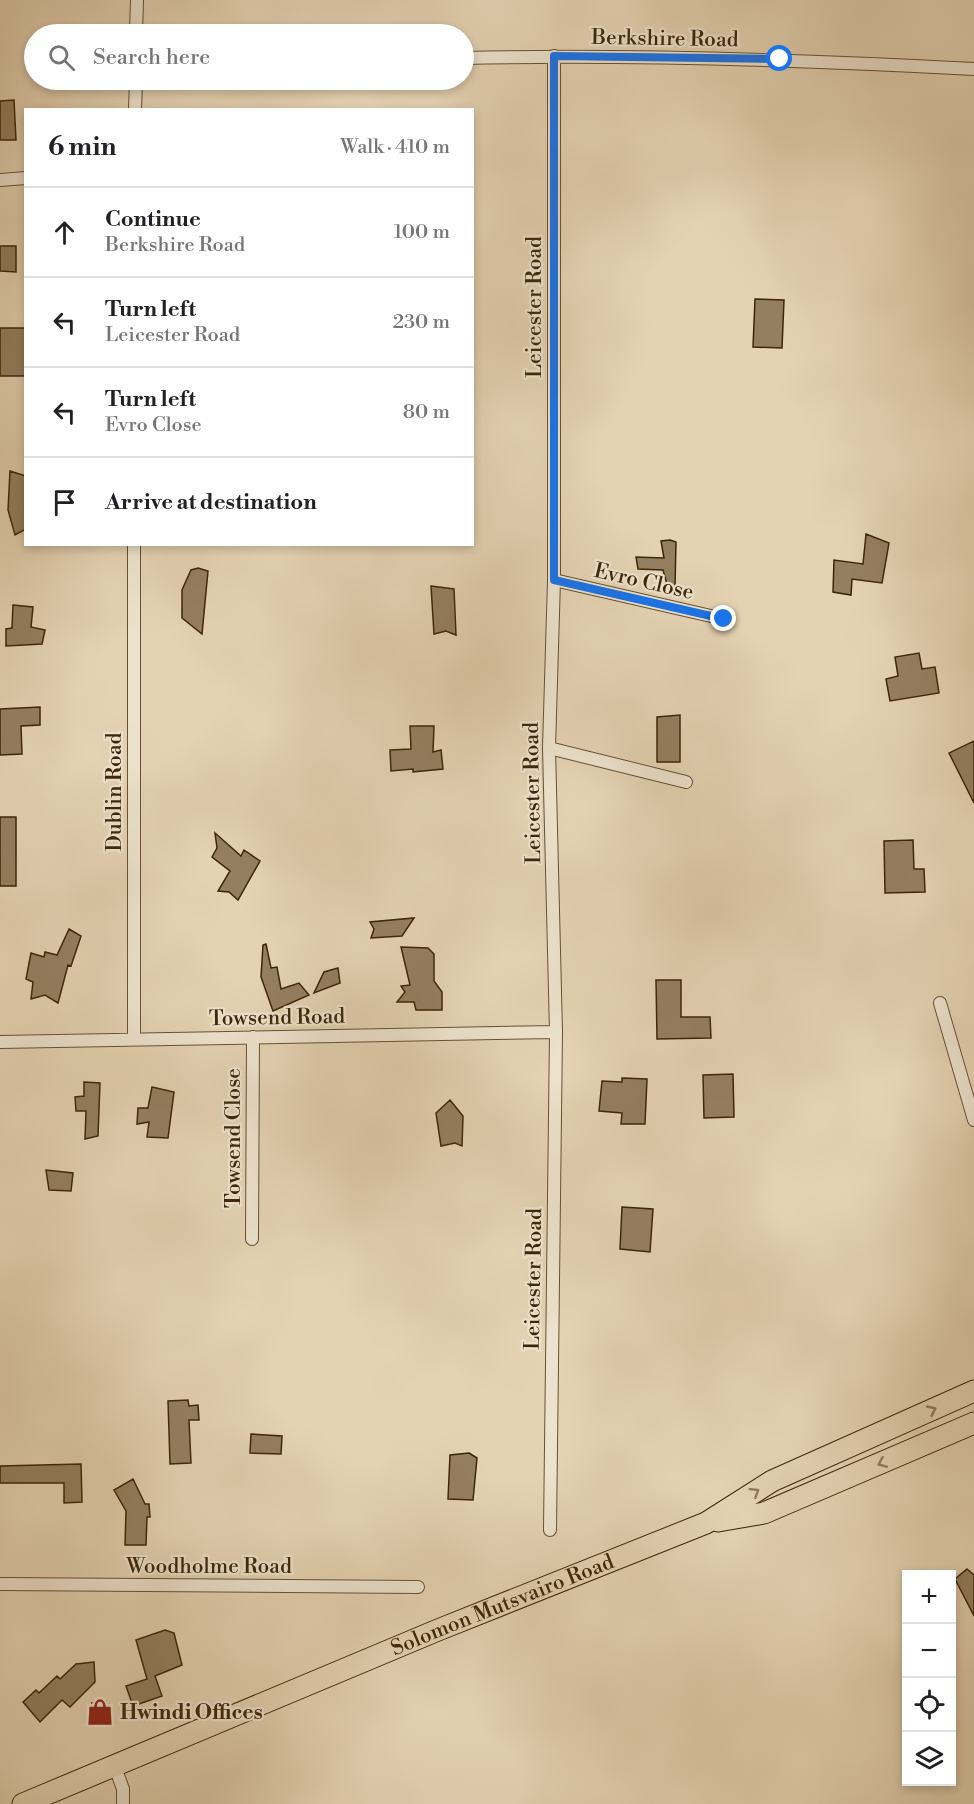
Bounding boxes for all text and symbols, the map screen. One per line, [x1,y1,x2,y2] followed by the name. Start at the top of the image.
[24,24,474,90] search box
[590,25,739,53] street label: Berkshire Road
[45,41,78,74] icon: search
[93,44,210,71] text: Search here
[766,45,792,71] route start
[48,131,116,163] text: 6 min
[340,135,450,160] text: Walk · 410 m
[105,206,201,233] text: Continue
[48,216,81,249] icon: ahead
[394,220,450,245] text: 100 m
[105,233,245,258] text: Berkshire Road
[522,236,548,378] street label: Leicester Road
[105,296,196,323] text: Turn left
[48,306,81,339] icon: left
[393,310,450,335] text: 230 m
[105,323,240,348] text: Leicester Road
[105,386,196,413] text: Turn left
[48,396,81,429] icon: left
[403,400,450,425] text: 80 m
[105,413,202,438] text: Evro Close
[48,486,81,519] icon: arrive
[105,489,317,516] text: Arrive at destination
[591,558,696,606] street label: Evro Close
[710,605,736,631] route end
[519,722,547,864] street label: Leicester Road
[102,732,128,851] street label: Dublin Road
[209,1004,345,1032] street label: Towsend Road
[221,1068,247,1208] street label: Towsend Close
[520,1208,548,1350] street label: Leicester Road
[926,1406,937,1418] one-way arrow
[877,1456,888,1468] one-way arrow
[748,1488,759,1499] one-way arrow
[387,1549,618,1662] street label: Solomon Mutsvairo Road
[125,1554,292,1580] street label: Woodholme Road
[902,1570,956,1786] map controls
[902,1570,956,1624] button: +
[902,1624,956,1678] button: −
[902,1678,956,1732] button: locate
[85,1697,115,1727] shop icon: Hwindi Offices
[120,1700,263,1726] place label: Hwindi Offices
[902,1732,956,1786] button: layers

